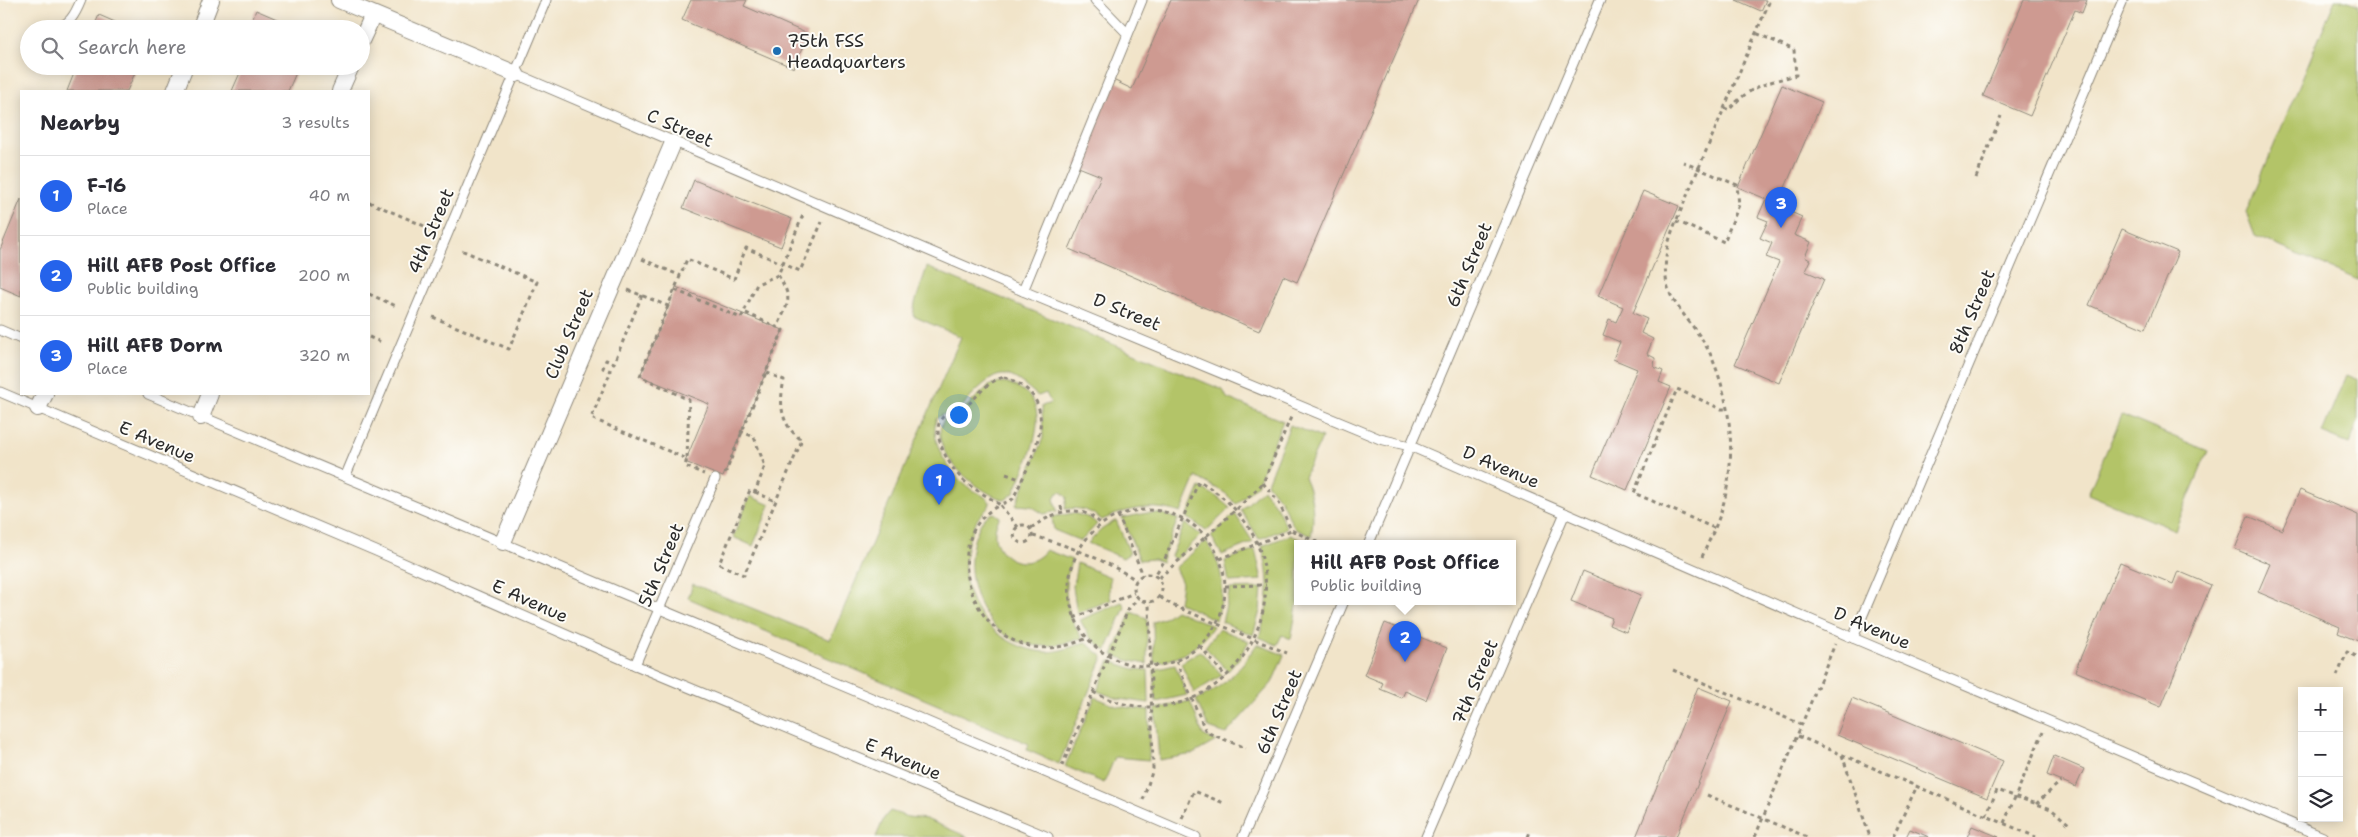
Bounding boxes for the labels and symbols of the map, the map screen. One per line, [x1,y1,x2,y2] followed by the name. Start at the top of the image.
[787,29,906,74] place label: 75th FSS Headquarters
[771,45,783,57] marker: 75th FSS Headquarters
[643,103,717,153] street label: C Street
[402,185,460,277] street label: 4th Street
[1765,187,1797,228] pin: 3
[1440,219,1498,311] street label: 6th Street
[1943,266,2001,358] street label: 8th Street
[539,285,599,383] street label: Club Street
[1090,288,1164,336] street label: D Street
[946,402,972,428] your location
[115,415,199,469] street label: E Avenue
[1459,440,1543,494] street label: D Avenue
[923,464,955,505] pin: 1
[633,519,689,611] street label: 5th Street
[488,574,572,628] street label: E Avenue
[1830,601,1914,655] street label: D Avenue
[1389,621,1421,662] pin: 2
[1446,636,1504,728] street label: 7th Street
[1250,666,1308,758] street label: 6th Street
[861,732,945,786] street label: E Avenue

